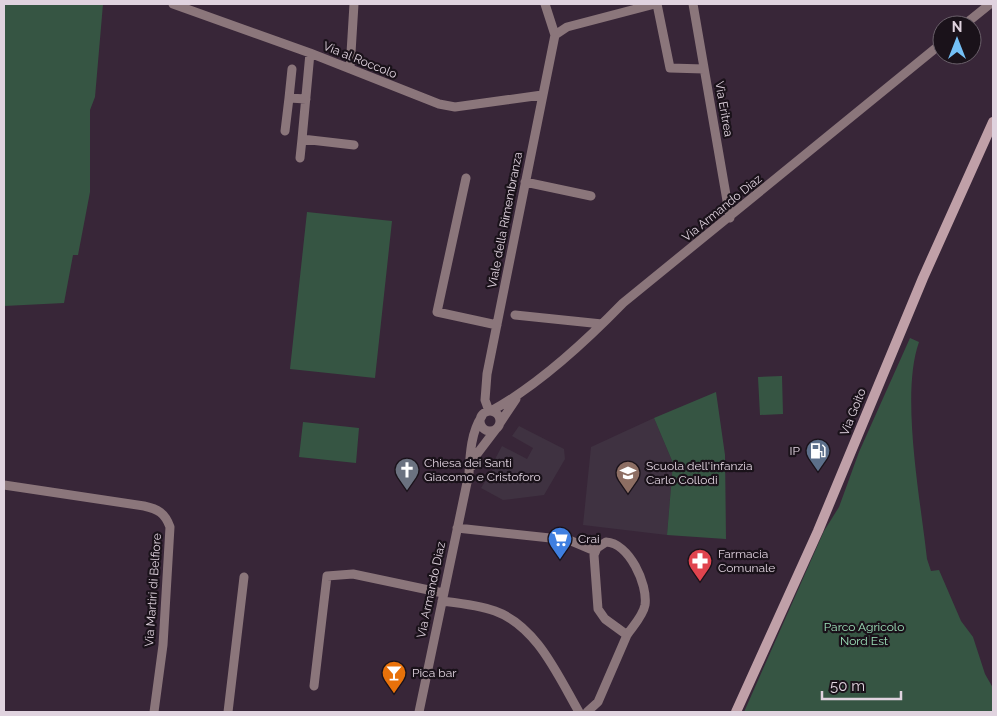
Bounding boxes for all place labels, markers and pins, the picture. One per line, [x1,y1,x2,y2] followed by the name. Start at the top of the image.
[805,438,831,472] fuel station icon: IP
[790,444,801,458] place label: IP
[424,456,541,484] place label: Chiesa dei Santi Giacomo e Cristoforo
[394,457,420,491] church icon: Chiesa dei Santi Giacomo e Cristoforo
[646,459,753,487] place label: Scuola dell'infanzia Carlo Collodi
[615,460,641,494] school or university icon: Scuola dell'infanzia Carlo Collodi
[547,526,573,560] supermarket icon: Crai
[578,532,600,546] place label: Crai
[718,547,775,575] place label: Farmacia Comunale
[687,548,713,582] pharmacy icon: Farmacia Comunale
[381,660,407,694] bar icon: Pica bar
[412,666,457,680] place label: Pica bar

